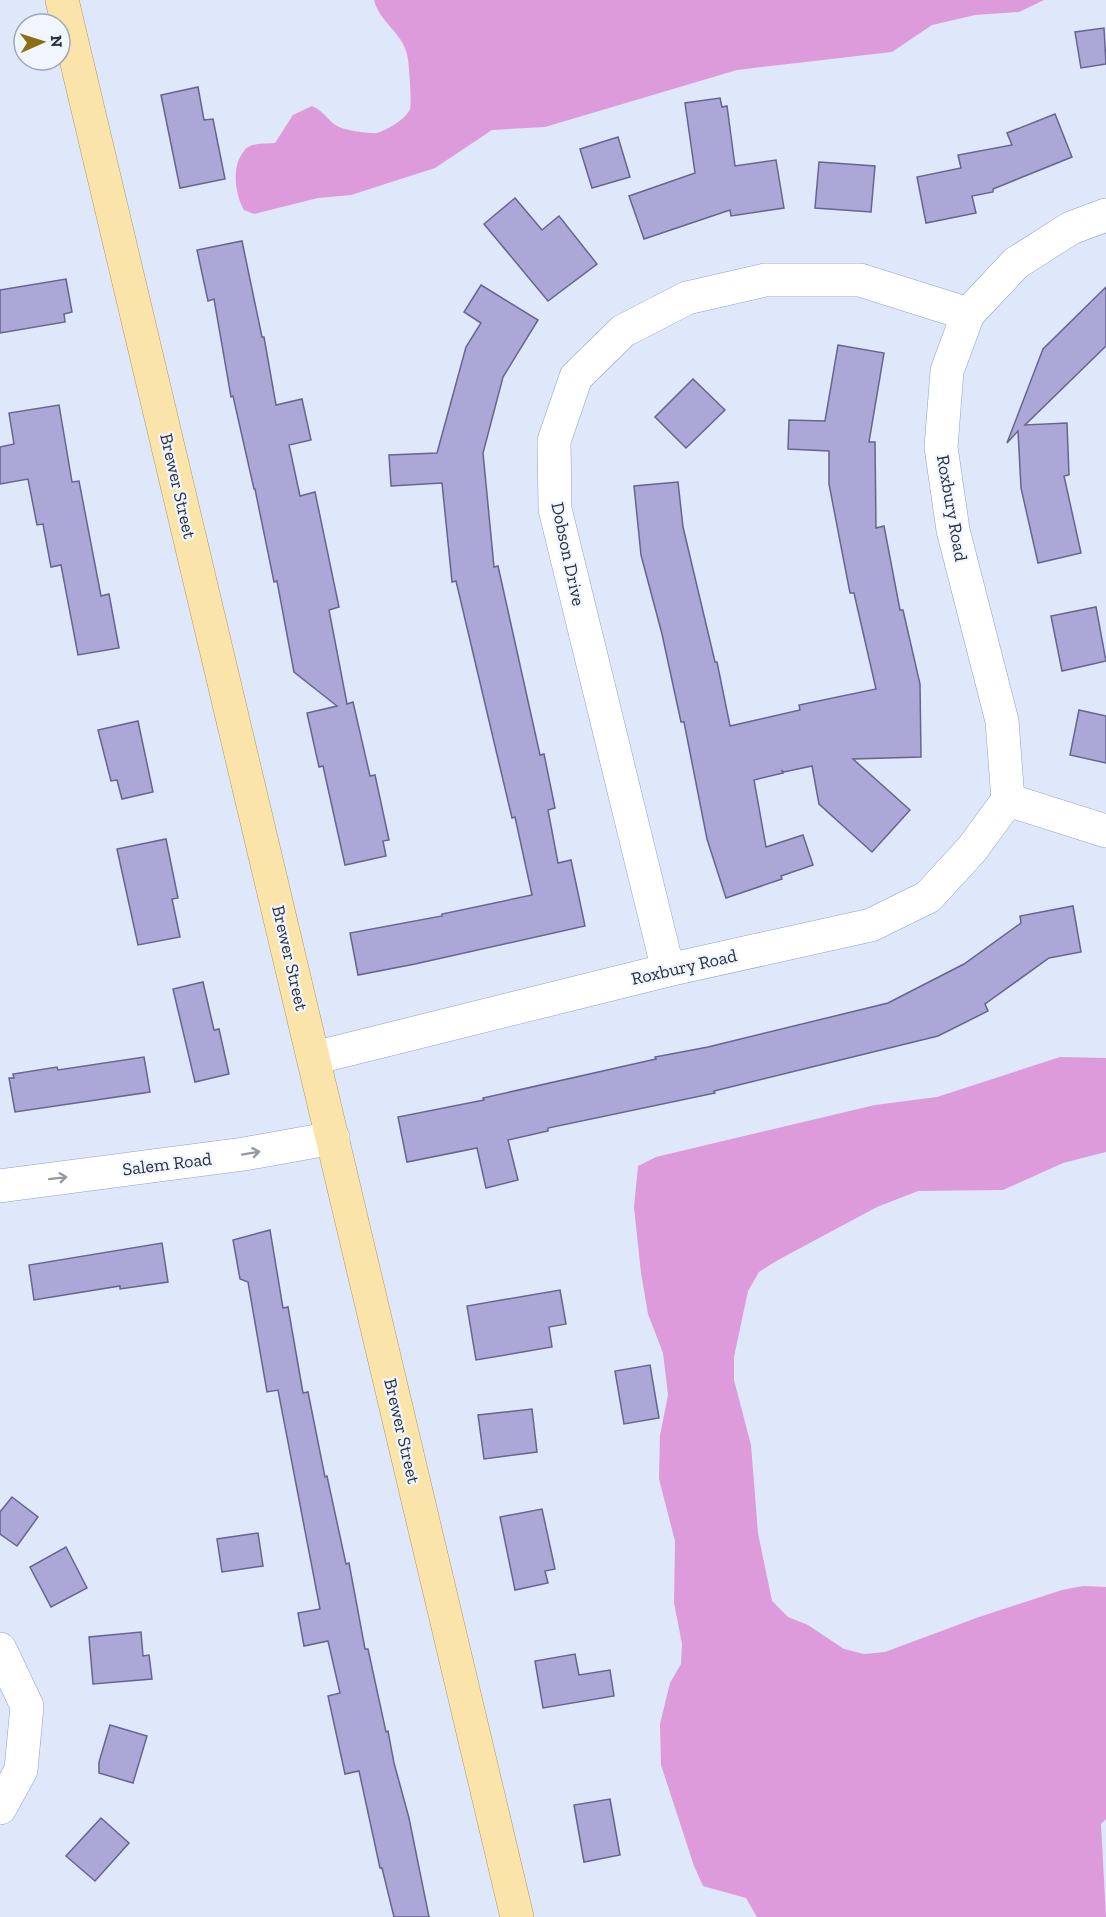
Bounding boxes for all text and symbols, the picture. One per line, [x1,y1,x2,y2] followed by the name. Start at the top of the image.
[12,12,72,72] north arrow
[47,35,66,48] text: N
[155,431,201,541] street label: Brewer Street
[932,453,972,563] street label: Roxbury Road
[546,500,590,608] street label: Dobson Drive
[267,903,313,1013] street label: Brewer Street
[629,944,739,990] street label: Roxbury Road
[241,1147,261,1158] one-way arrow
[121,1148,213,1180] street label: Salem Road
[48,1173,67,1184] one-way arrow
[379,1376,425,1486] street label: Brewer Street

